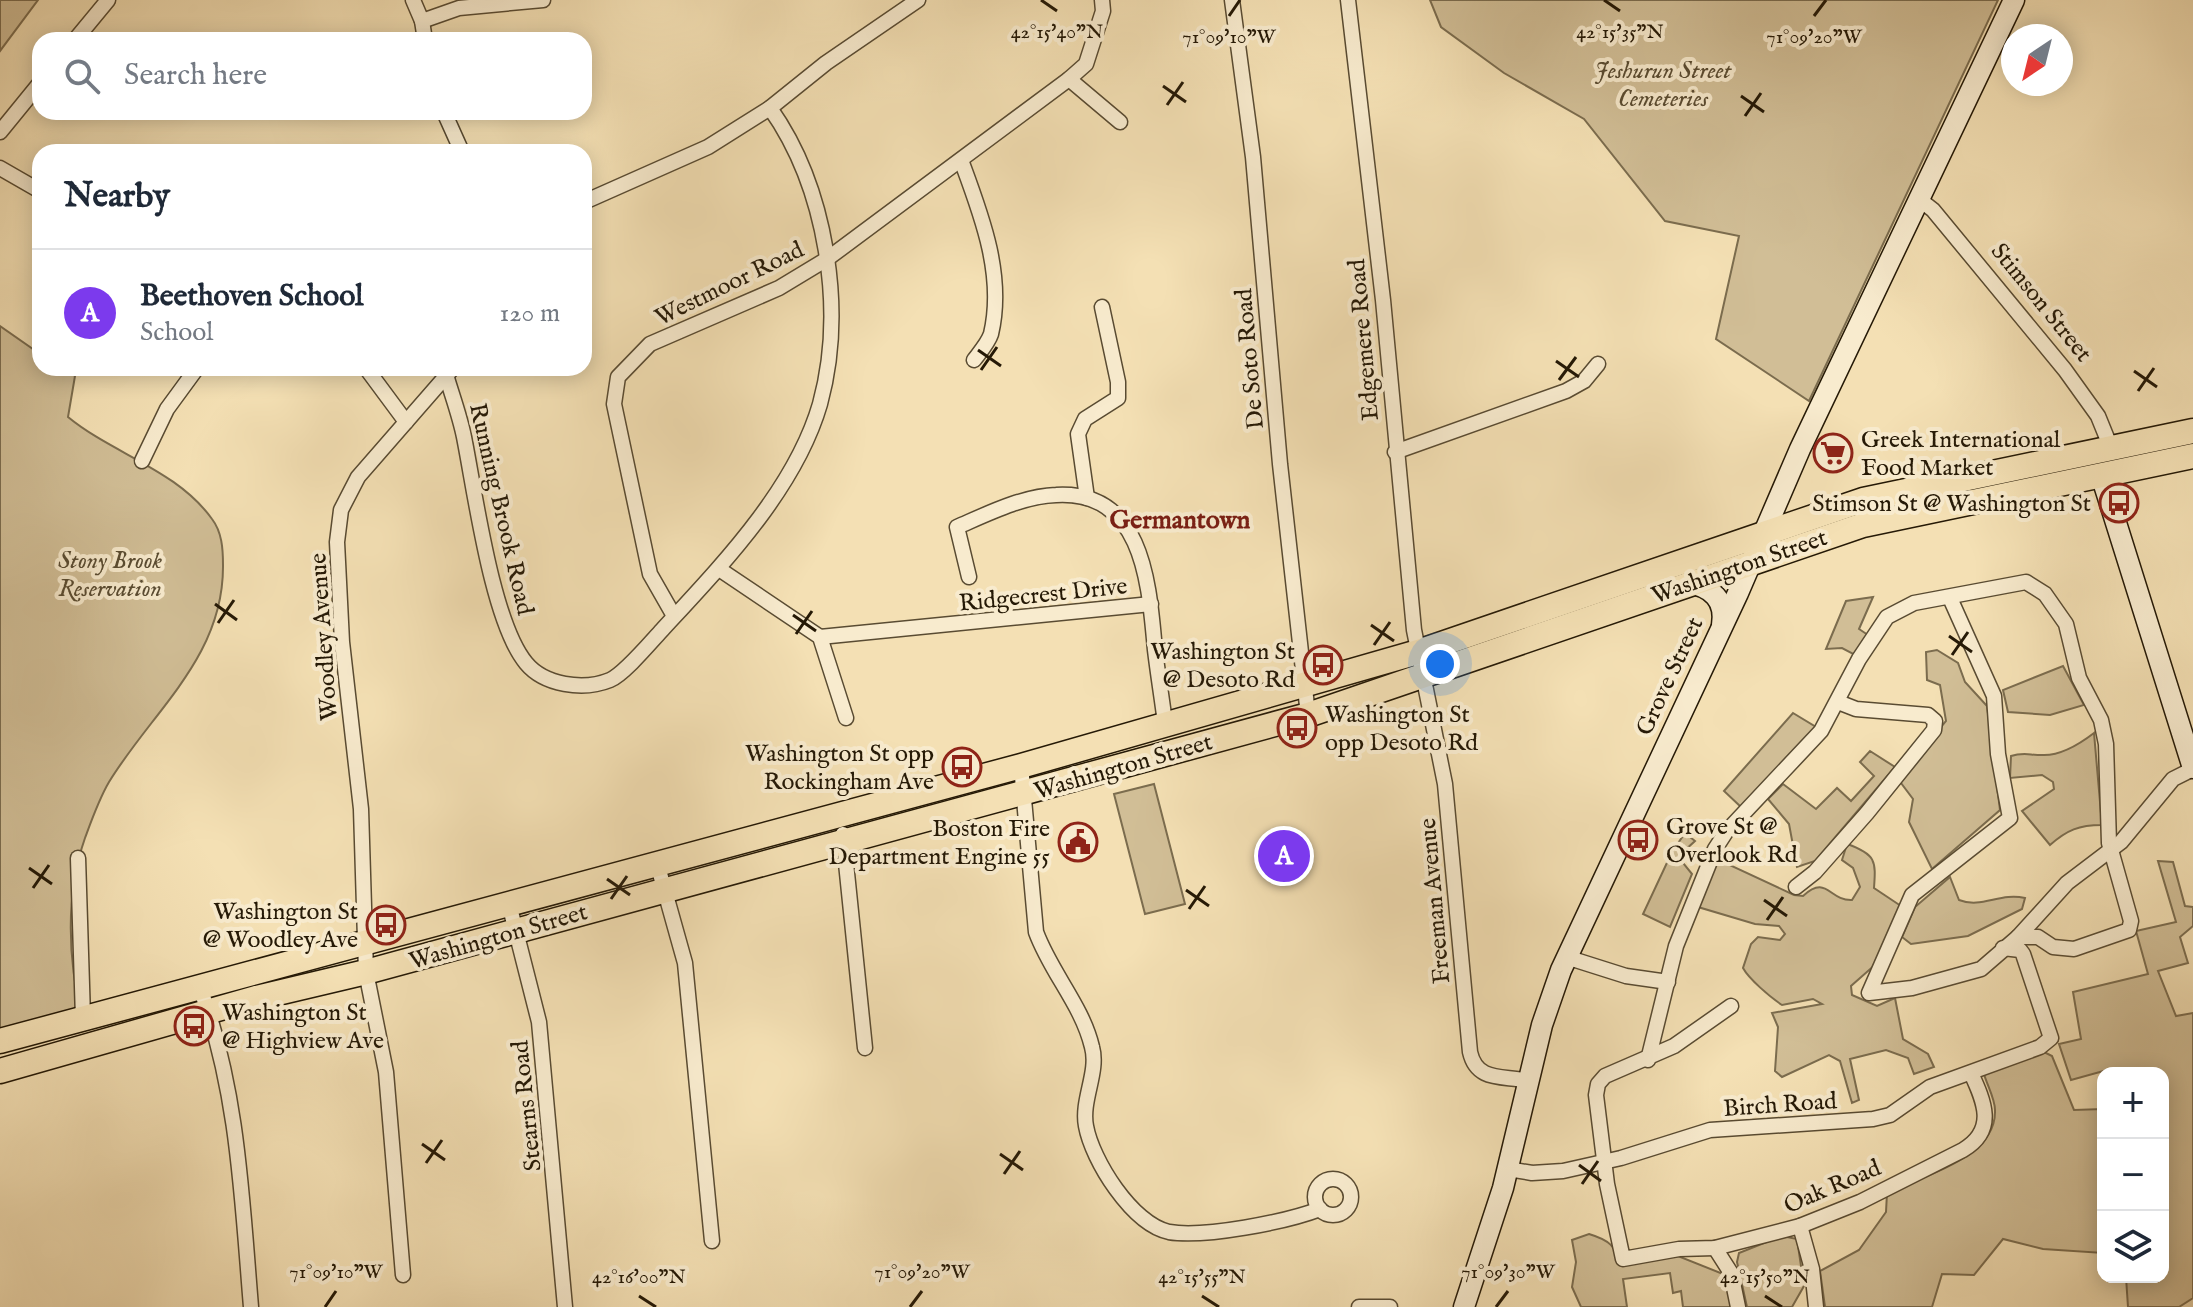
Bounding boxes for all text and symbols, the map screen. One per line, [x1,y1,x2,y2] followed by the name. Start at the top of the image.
[1011,20,1103,45] text: 42°15'40"N
[1576,20,1664,45] text: 42°15'35"N
[2001,24,2073,96] north arrow
[1182,25,1277,50] text: 71°09'10"W
[1766,25,1863,50] text: 71°09'20"W
[32,32,592,120] search box
[60,54,104,98] icon: search
[1595,56,1732,115] park label: Jeshurun Street Cemeteries
[124,57,267,95] text: Search here
[64,175,170,218] text: Nearby
[650,235,809,334] street label: Westmoor Road
[1983,237,2098,369] street label: Stimson Street
[1342,258,1387,422] street label: Edgemere Road
[140,278,363,316] text: Beethoven School
[1229,287,1272,431] street label: De Soto Road
[81,297,99,330] text: A
[500,297,560,330] text: 120 m
[140,316,213,349] text: School
[461,400,540,618] street label: Running Brook Road
[1861,425,2061,484] place label: Greek International Food Market
[1812,432,1854,474] supermarket icon: Greek International Food Market
[2098,482,2140,524] bus stop icon: Stimson St @ Washington St
[1812,489,2091,520] place label: Stimson St @ Washington St
[1110,504,1251,537] district label: Germantown
[1647,523,1831,612] street label: Washington Street
[58,546,162,605] park label: Stony Brook Reservation
[303,552,346,722] street label: Woodley Avenue
[957,571,1129,620] street label: Ridgecrest Drive
[1629,613,1711,741] street label: Grove Street
[1150,637,1295,696] place label: Washington St @ Desoto Rd
[1302,644,1344,686] bus stop icon: Washington St @ Desoto Rd
[1420,644,1460,684] your location
[1325,700,1478,759] place label: Washington St opp Desoto Rd
[1276,707,1318,749] bus stop icon: Washington St opp Desoto Rd
[1031,727,1216,808] street label: Washington Street
[745,739,934,798] place label: Washington St opp Rockingham Ave
[941,746,983,788] bus stop icon: Washington St opp Rockingham Ave
[1666,812,1798,871] place label: Grove St @ Overlook Rd
[828,814,1050,873] place label: Boston Fire Department Engine 55
[1413,817,1458,985] street label: Freeman Avenue
[1617,819,1659,861] bus stop icon: Grove St @ Overlook Rd
[1057,821,1099,863] public building icon: Boston Fire Department Engine 55
[1258,826,1310,886] pin: A
[203,897,358,956] place label: Washington St @ Woodley Ave
[406,897,591,978] street label: Washington Street
[365,904,407,946] bus stop icon: Washington St @ Woodley Ave
[222,998,384,1057] place label: Washington St @ Highview Ave
[173,1005,215,1047] bus stop icon: Washington St @ Highview Ave
[505,1039,550,1173] street label: Stearns Road
[2097,1067,2169,1283] map controls
[2097,1067,2169,1139] button: +
[1722,1086,1838,1125] street label: Birch Road
[2097,1139,2169,1211] button: −
[1779,1153,1886,1222] street label: Oak Road
[2097,1211,2169,1283] button: layers
[289,1260,384,1285] text: 71°09'10"W
[874,1260,971,1285] text: 71°09'20"W
[1461,1260,1556,1285] text: 71°09'30"W
[592,1265,686,1290] text: 42°16'00"N
[1158,1265,1246,1290] text: 42°15'55"N
[1720,1265,1810,1290] text: 42°15'50"N

